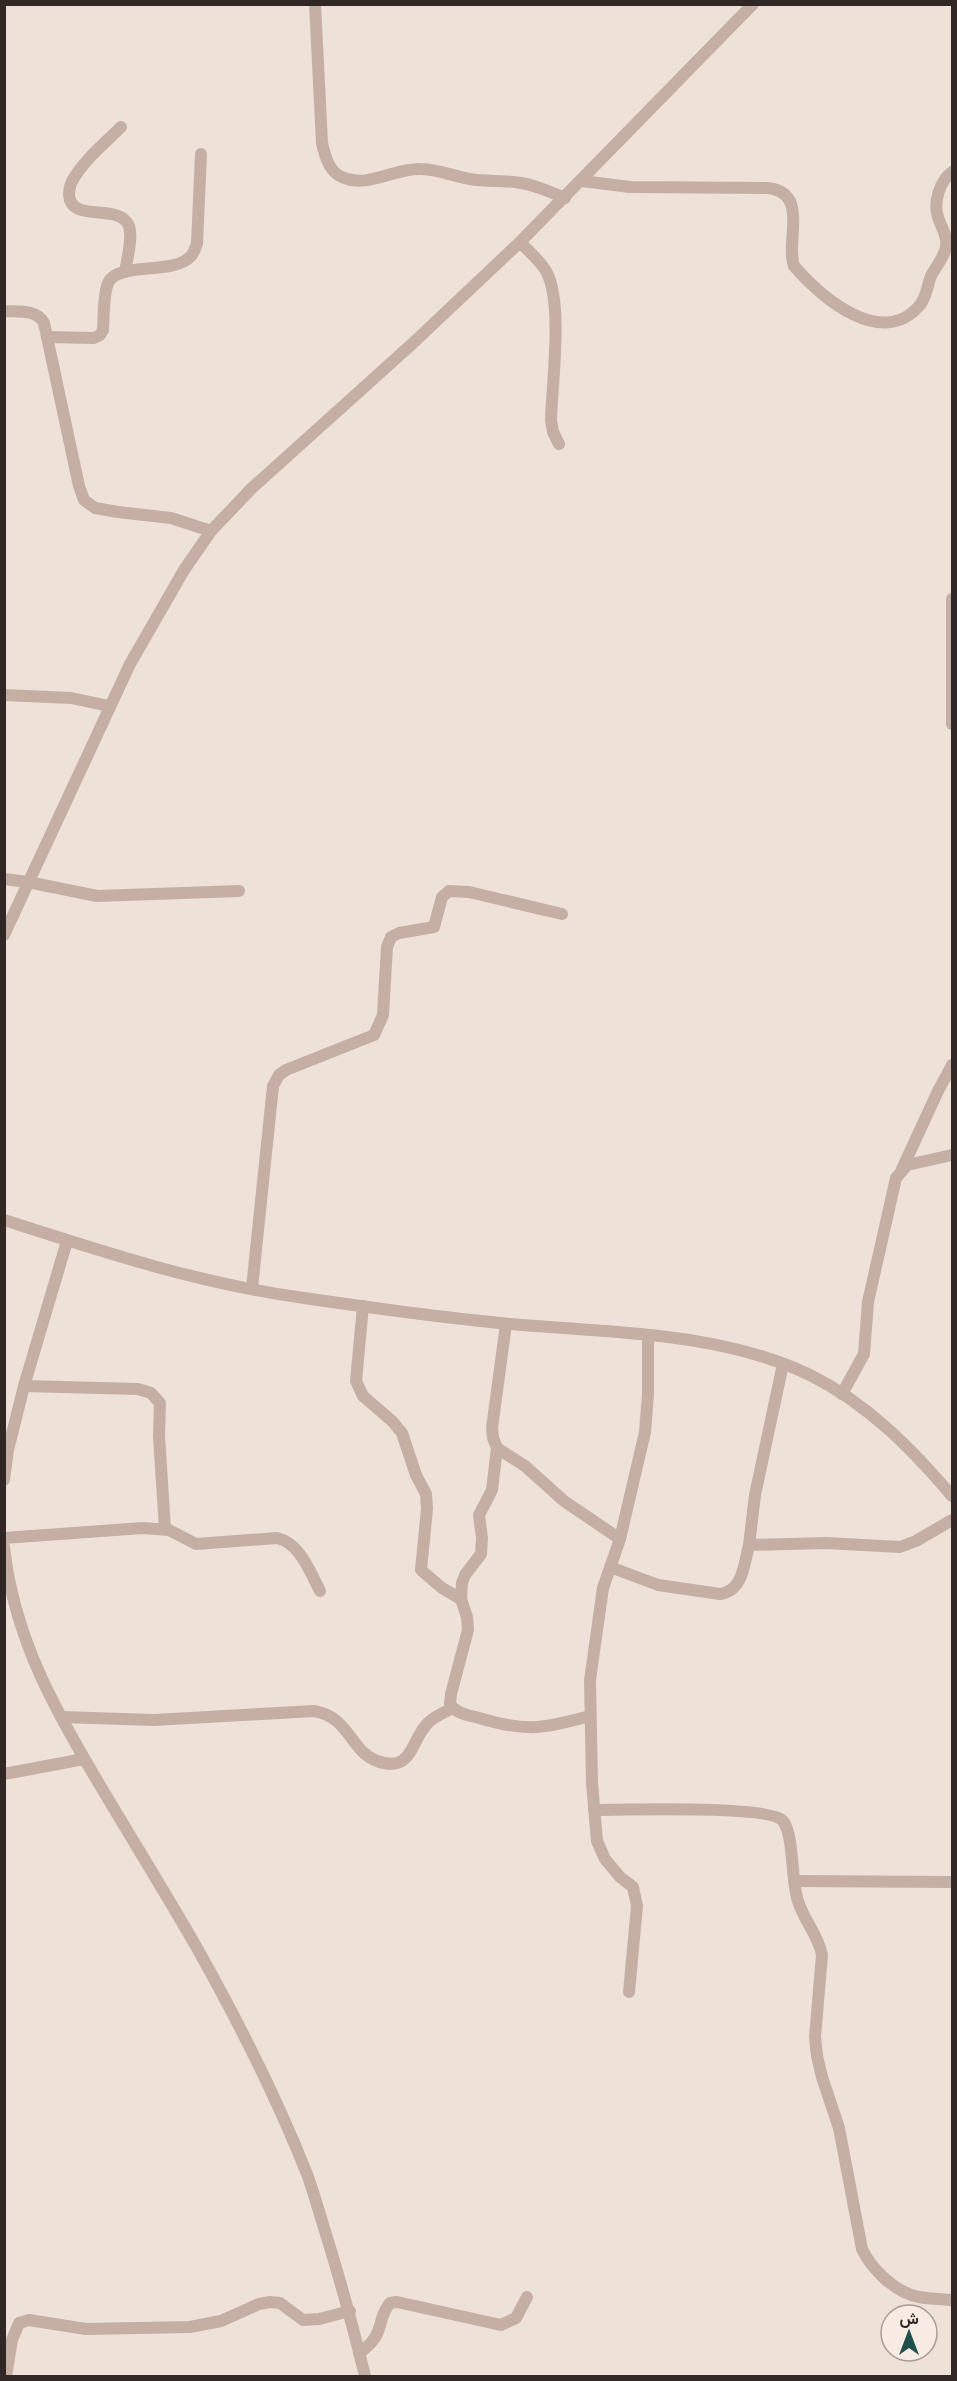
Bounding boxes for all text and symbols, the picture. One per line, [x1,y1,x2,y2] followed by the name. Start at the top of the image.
[879,2303,939,2363] north arrow
[899,2308,919,2328] text: ش

